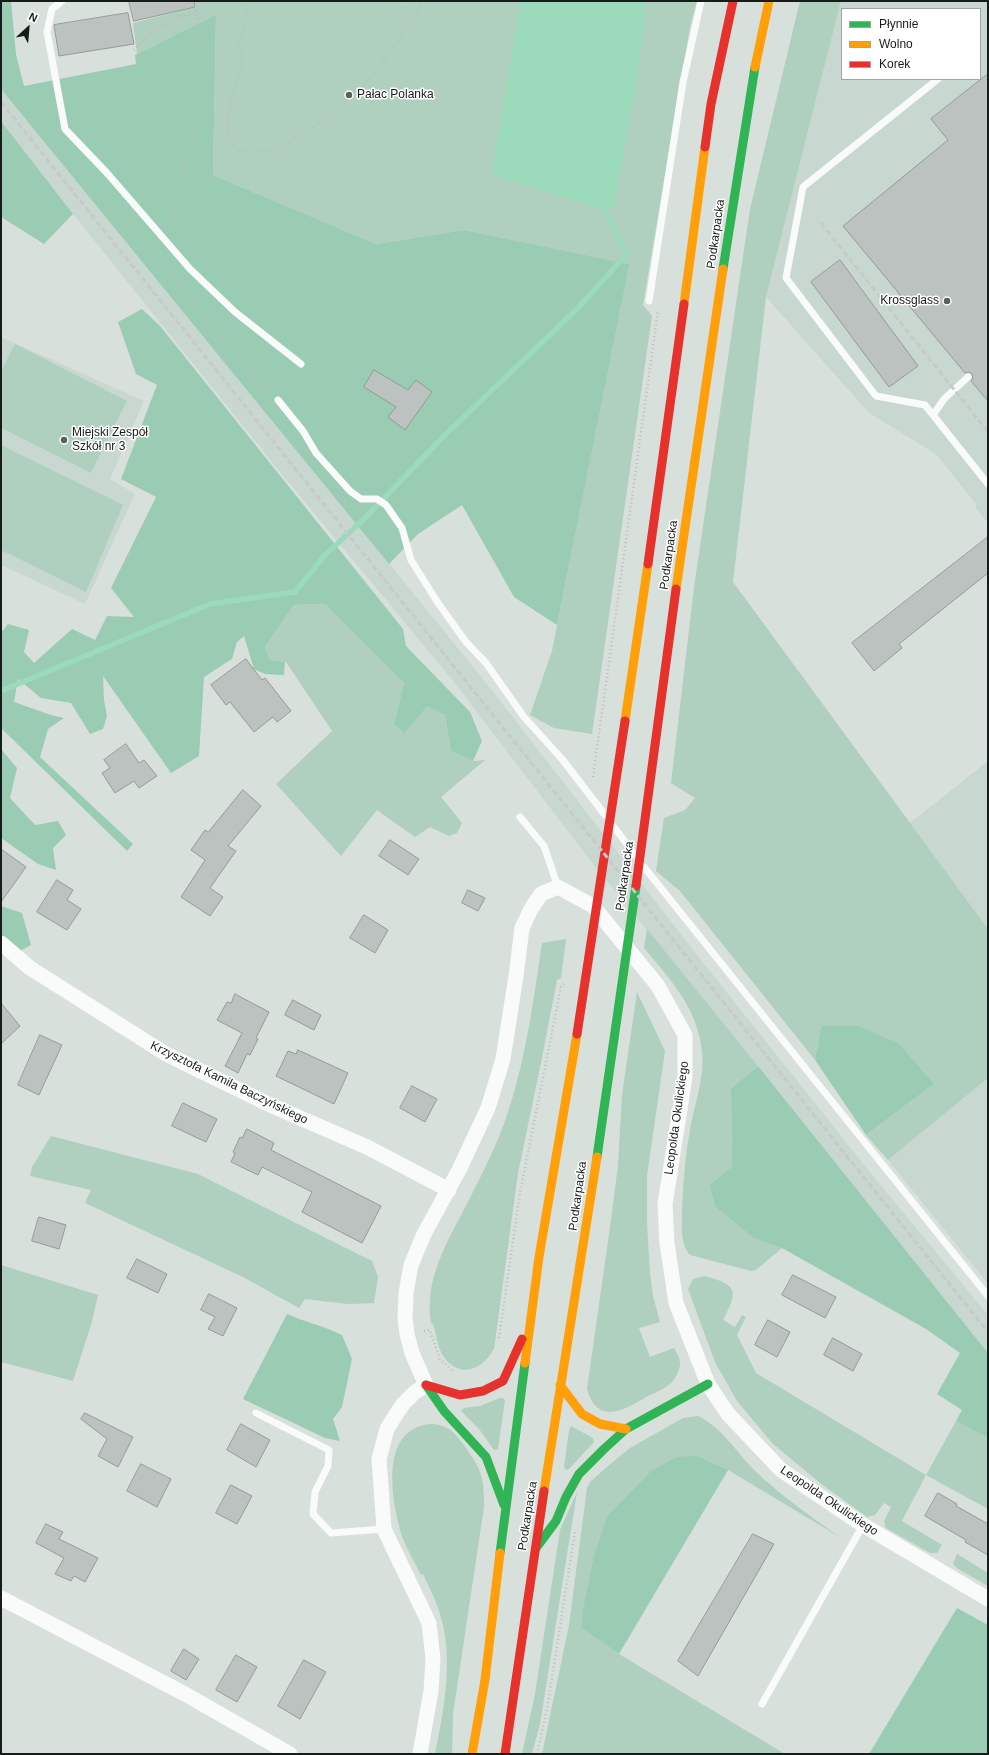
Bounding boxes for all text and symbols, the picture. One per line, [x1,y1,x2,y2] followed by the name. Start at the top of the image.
[8,8,48,48] north arrow
[841,8,981,80] legend
[27,10,39,24] text: N
[879,17,918,31] text: Płynnie
[879,37,913,51] text: Wolno
[879,57,910,71] text: Korek
[357,88,434,102] place label: Pałac Polanka
[344,90,354,100] marker: Pałac Polanka
[704,198,728,270] street label: Podkarpacka
[880,294,939,308] place label: Krossglass
[942,296,952,306] marker: Krossglass
[72,426,148,454] place label: Miejski Zespół Szkół nr 3
[59,435,69,445] marker: Miejski Zespół Szkół nr 3
[657,519,681,591] street label: Podkarpacka
[613,840,637,912] street label: Podkarpacka
[148,1039,310,1127] street label: Krzysztofa Kamila Baczyńskiego
[662,1060,692,1176] street label: Leopolda Okulickiego
[566,1160,590,1232] street label: Podkarpacka
[777,1463,881,1539] street label: Leopolda Okulickiego
[515,1480,541,1552] street label: Podkarpacka

